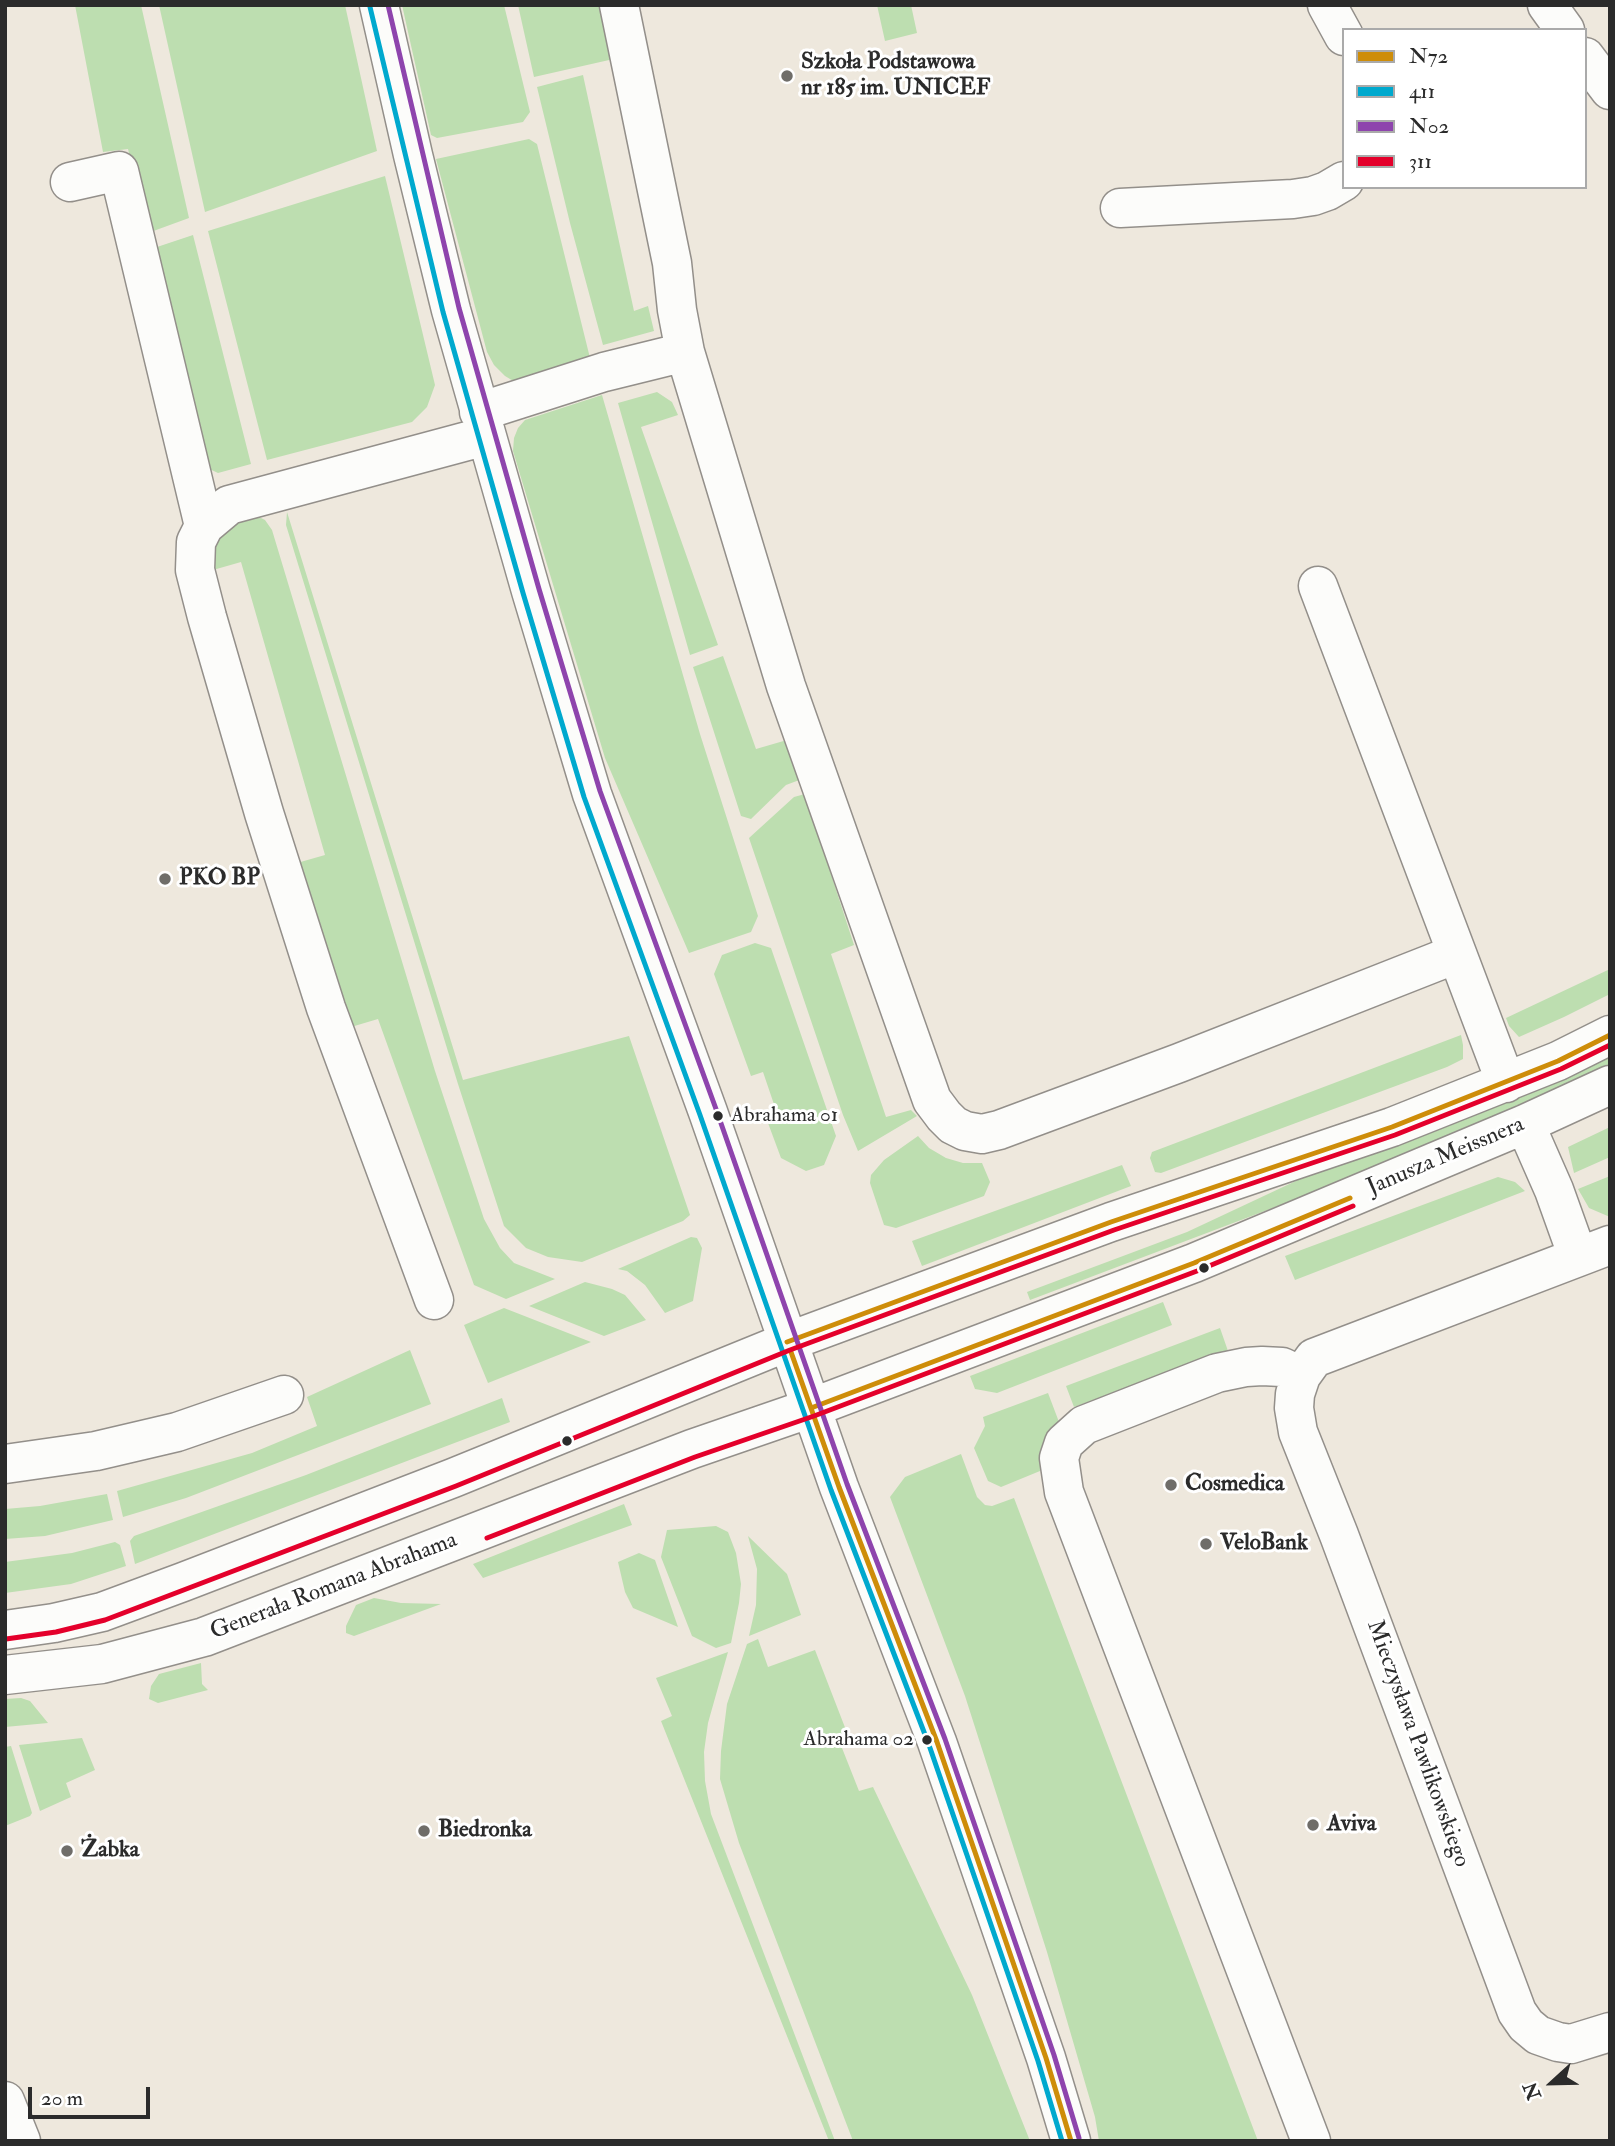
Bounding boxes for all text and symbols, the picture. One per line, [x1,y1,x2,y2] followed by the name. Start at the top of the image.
[1342,28,1587,189] legend
[1409,43,1448,70] text: N72
[801,49,990,103] place label: Szkoła Podstawowa nr 185 im. UNICEF
[779,68,795,84] marker: Szkoła Podstawowa nr 185 im. UNICEF
[1409,78,1435,105] text: 411
[1409,113,1449,140] text: N02
[1409,148,1432,175] text: 311
[179,865,260,893] place label: PKO BP
[157,871,173,887] marker: PKO BP
[731,1103,838,1129] place label: Abrahama 01
[711,1109,725,1123] marker: Abrahama 01
[1363,1111,1529,1203] street label: Janusza Meissnera
[1197,1261,1211,1275] unlabelled marker
[560,1434,574,1448] unlabelled marker
[1185,1471,1284,1499] place label: Cosmedica
[1163,1477,1179,1493] marker: Cosmedica
[207,1527,461,1647] street label: Generała Romana Abrahama
[1220,1530,1308,1558] place label: VeloBank
[1198,1536,1214,1552] marker: VeloBank
[1359,1617,1475,1871] street label: Mieczysława Pawlikowskiego
[804,1727,914,1753] place label: Abrahama 02
[920,1733,934,1747] marker: Abrahama 02
[1327,1811,1376,1839] place label: Aviva
[438,1817,532,1845] place label: Biedronka
[1305,1817,1321,1833] marker: Aviva
[416,1823,432,1839] marker: Biedronka
[81,1837,139,1865] place label: Żabka
[59,1843,75,1859] marker: Żabka
[1517,2048,1587,2118] north arrow
[32,2072,154,2116] scale bar
[1518,2078,1547,2103] text: N
[41,2085,83,2112] text: 20 m

